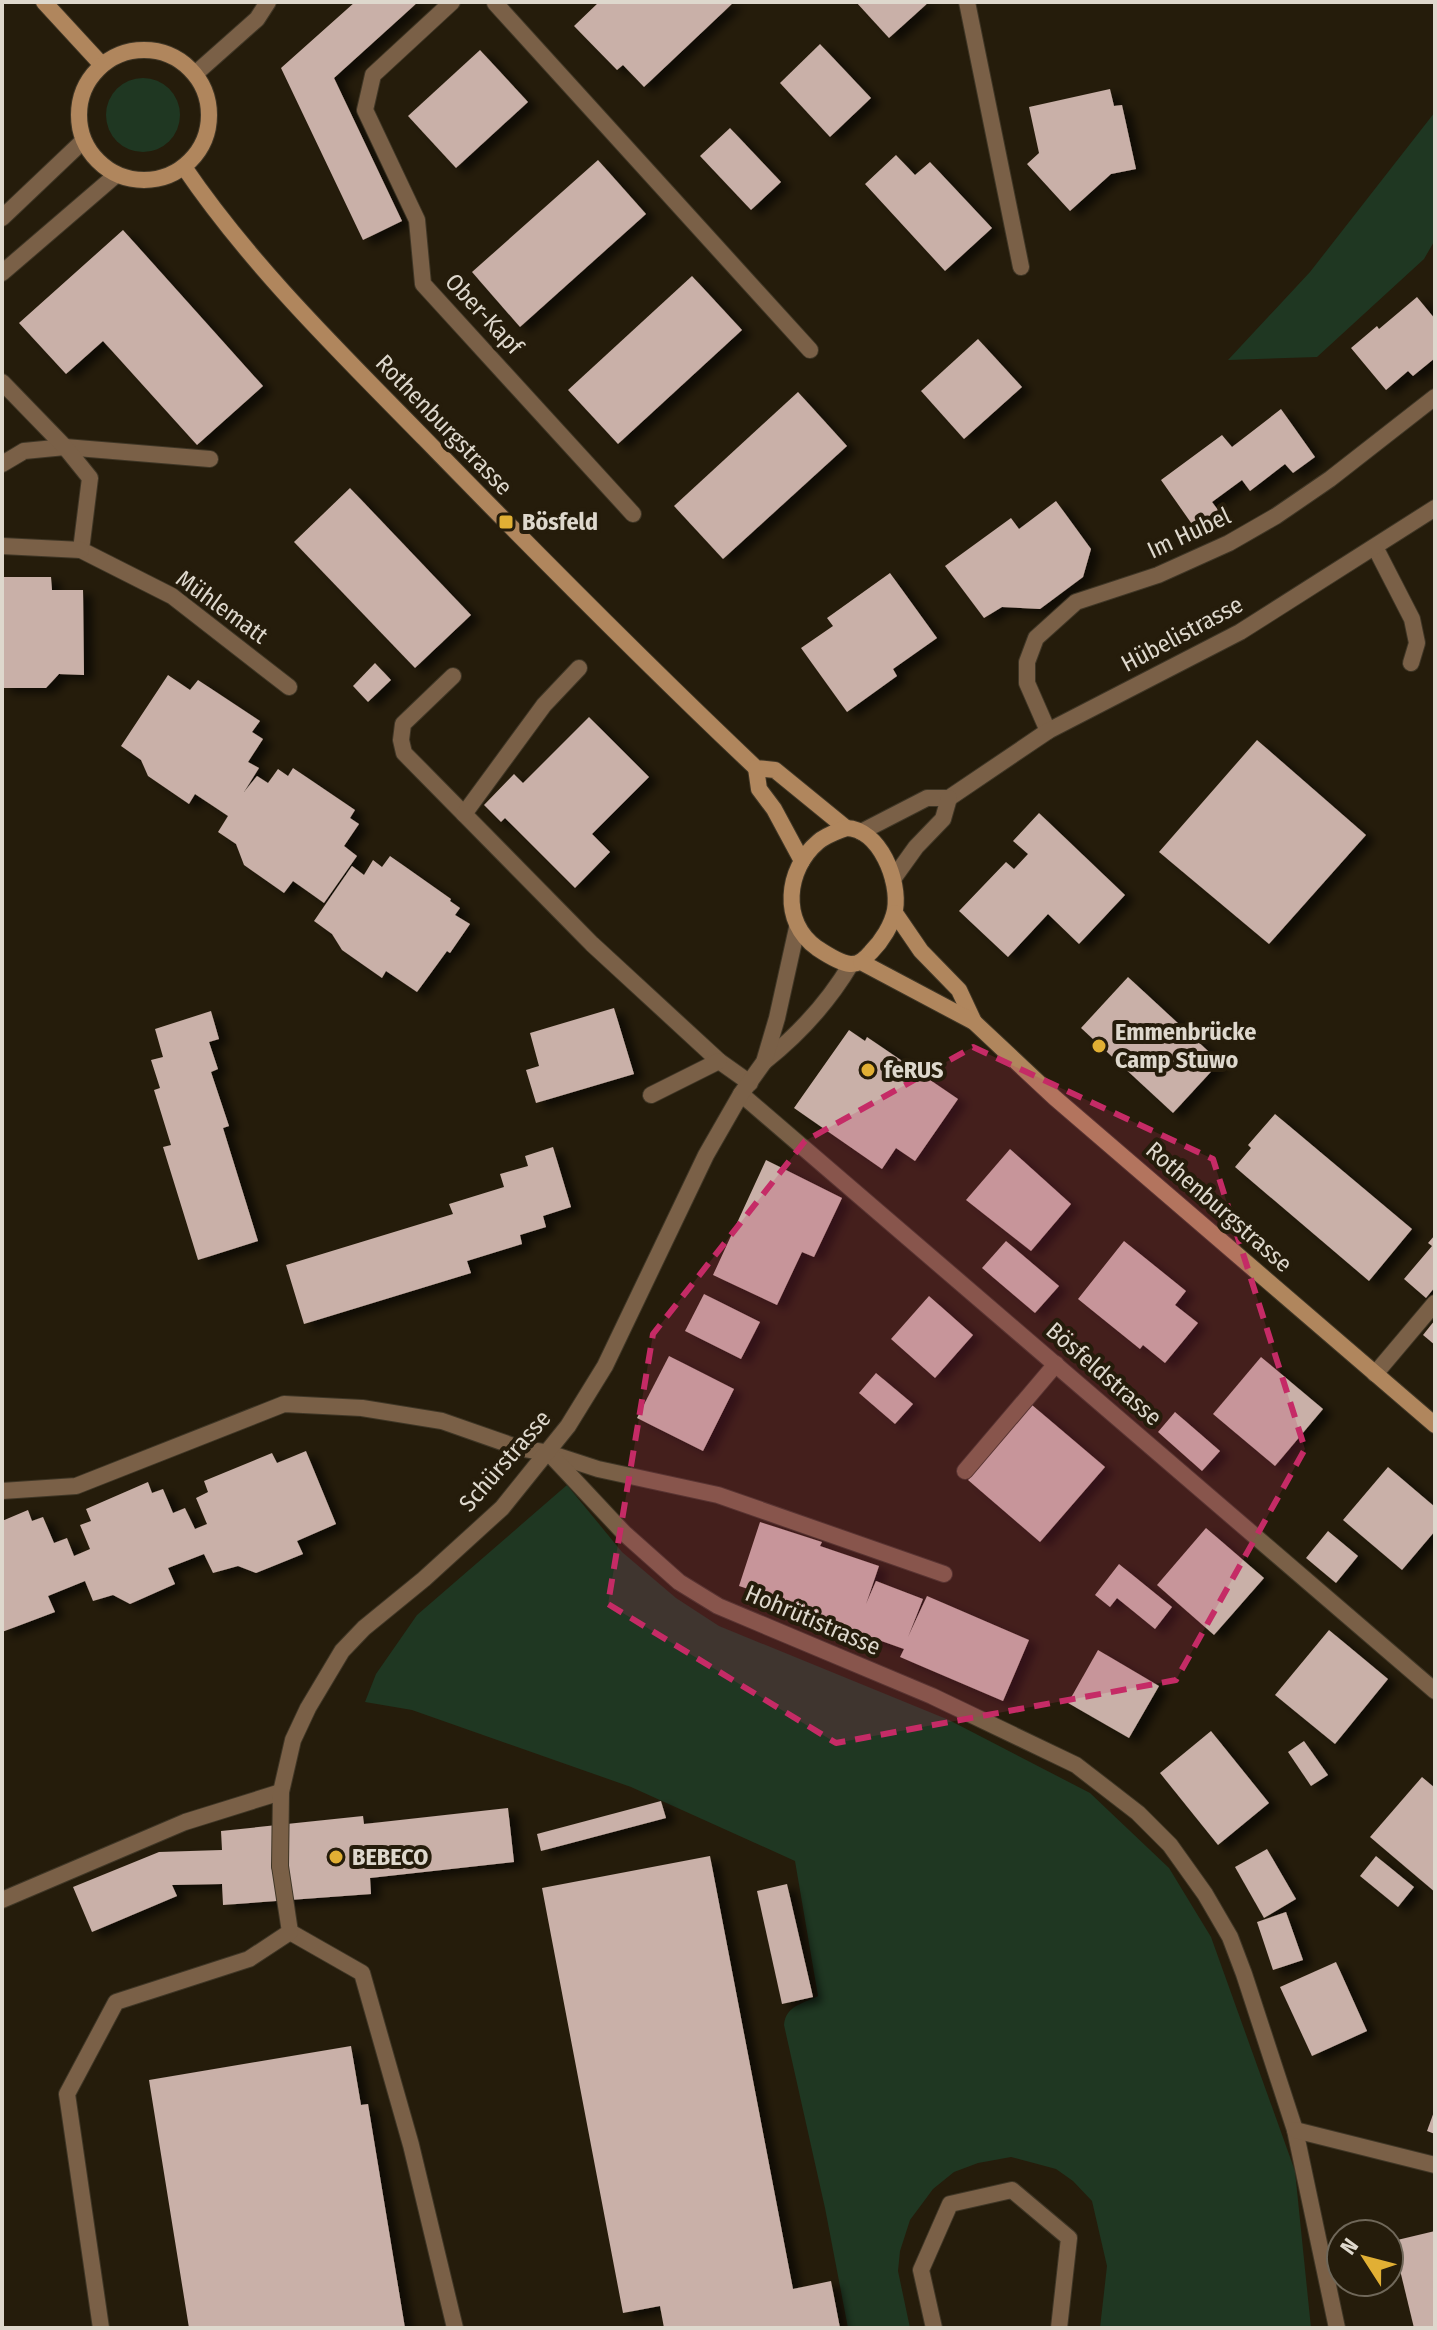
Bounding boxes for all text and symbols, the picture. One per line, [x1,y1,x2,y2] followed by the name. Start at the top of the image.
[439,268,530,362] street label: Ober-Kapf
[370,349,518,501] street label: Rothenburgstrasse
[1143,502,1235,564] street label: Im Hubel
[522,508,598,536] place label: Bösfeld
[497,513,515,531] marker: Bösfeld
[171,564,273,650] street label: Mühlematt
[1116,590,1248,678] street label: Hübelistrasse
[1115,1018,1256,1074] place label: Emmenbrücke Camp Stuwo
[1090,1037,1108,1055] marker: Emmenbrücke Camp Stuwo
[884,1056,944,1084] place label: feRUS
[859,1061,877,1079] marker: feRUS
[1140,1136,1298,1278] street label: Rothenburgstrasse
[1041,1316,1167,1432] street label: Bösfeldstrasse
[453,1405,557,1517] street label: Schürstrasse
[741,1579,885,1661] street label: Hohrütistrasse
[352,1843,428,1871] place label: BEBECO
[327,1848,345,1866] marker: BEBECO
[1325,2218,1405,2298] north arrow
[1334,2233,1364,2260] text: N

